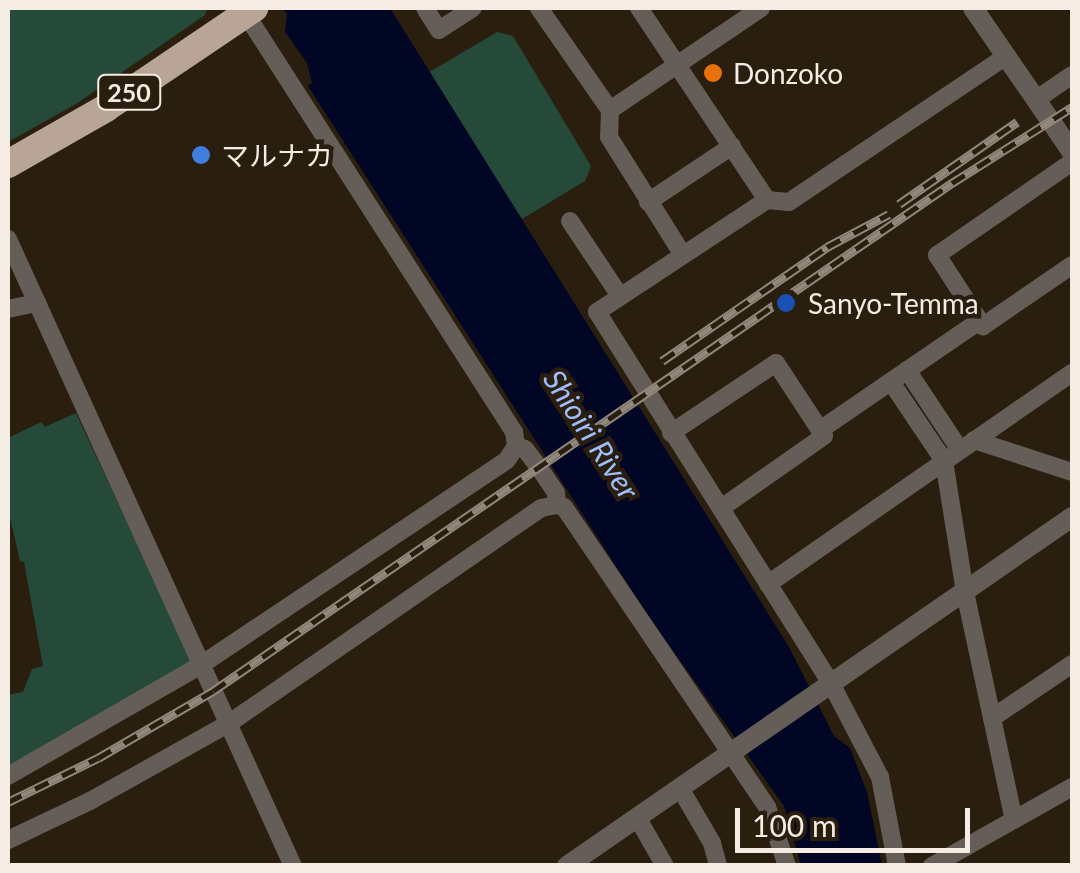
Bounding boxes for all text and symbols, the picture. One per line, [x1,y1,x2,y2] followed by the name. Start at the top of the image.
[733,56,843,90] place label: Donzoko
[702,62,724,84] marker: Donzoko
[96,72,162,112] road number: 250
[221,138,333,172] place label: マルナカ
[190,144,212,166] marker: マルナカ
[808,286,979,320] place label: Sanyo-Temma
[773,290,799,316] marker: Sanyo-Temma
[537,362,647,506] water label: Shioiri River
[740,788,975,850] scale bar
[752,807,837,843] text: 100 m

